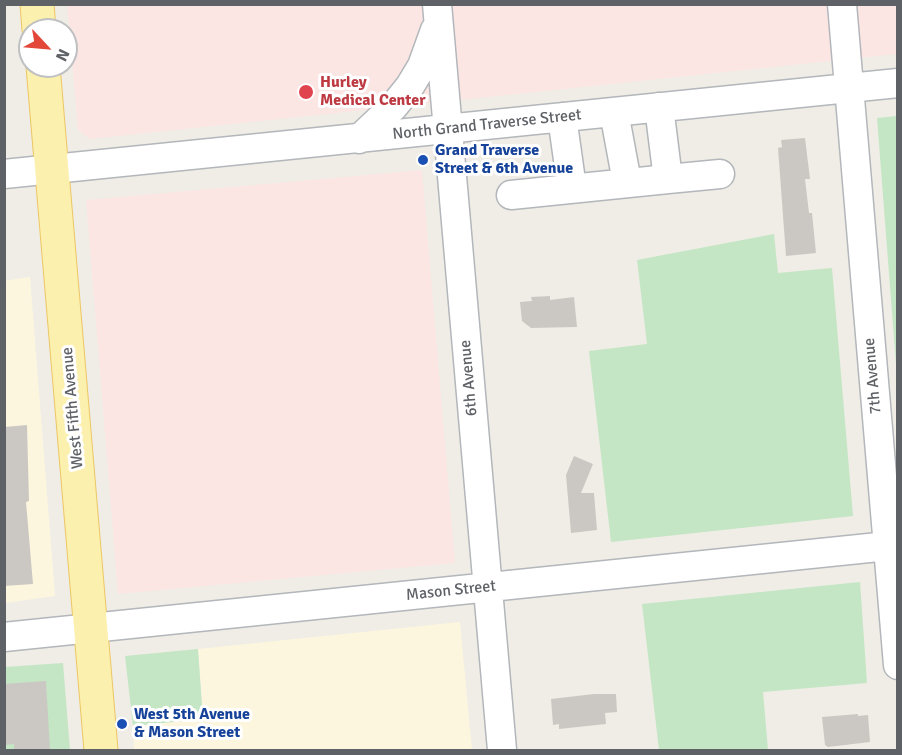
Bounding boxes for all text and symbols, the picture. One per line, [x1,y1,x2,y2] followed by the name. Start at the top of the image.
[18,18,78,78] north arrow
[51,46,74,64] text: N
[320,73,426,111] place label: Hurley Medical Center
[297,83,315,101] marker: Hurley Medical Center
[391,106,583,144] street label: North Grand Traverse Street
[435,141,573,179] place label: Grand Traverse Street & 6th Avenue
[416,153,430,167] marker: Grand Traverse Street & 6th Avenue
[860,337,886,415] street label: 7th Avenue
[456,339,482,417] street label: 6th Avenue
[58,346,88,470] street label: West Fifth Avenue
[405,577,497,605] street label: Mason Street
[134,705,250,743] place label: West 5th Avenue & Mason Street
[115,717,129,731] marker: West 5th Avenue & Mason Street

